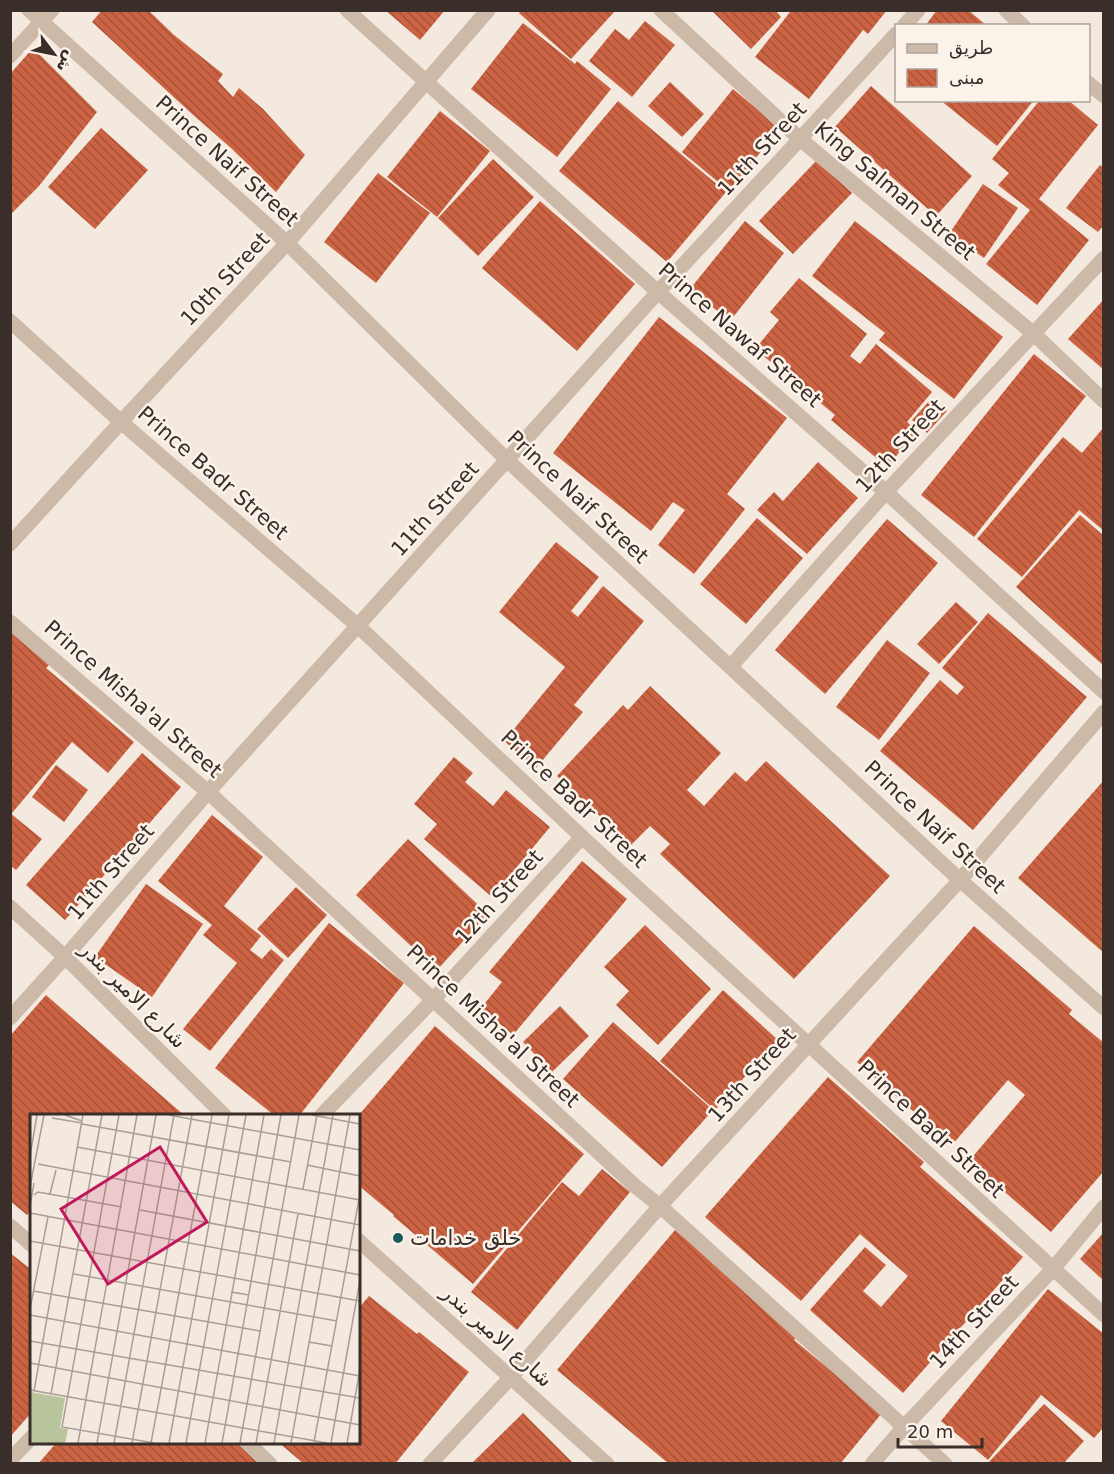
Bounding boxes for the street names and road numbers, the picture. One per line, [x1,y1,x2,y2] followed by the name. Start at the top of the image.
[151,91,303,231] street label: Prince Naif Street
[713,97,811,201] street label: 11th Street
[810,117,980,265] street label: King Salman Street
[176,227,274,331] street label: 10th Street
[654,258,826,412] street label: Prince Nawaf Street
[851,394,949,498] street label: 12th Street
[133,401,293,545] street label: Prince Badr Street
[503,426,653,568] street label: Prince Naif Street
[386,457,484,561] street label: 11th Street
[39,615,227,783] street label: Prince Misha'al Street
[496,725,652,873] street label: Prince Badr Street
[860,756,1010,898] street label: Prince Naif Street
[63,819,159,925] street label: 11th Street
[450,845,548,949] street label: 12th Street
[74,936,191,1053] street label: شارع الامير بندر
[402,940,584,1112] street label: Prince Misha'al Street
[703,1023,801,1127] street label: 13th Street
[853,1055,1009,1203] street label: Prince Badr Street
[925,1270,1023,1374] street label: 14th Street
[436,1279,557,1392] street label: شارع الامير بندر

